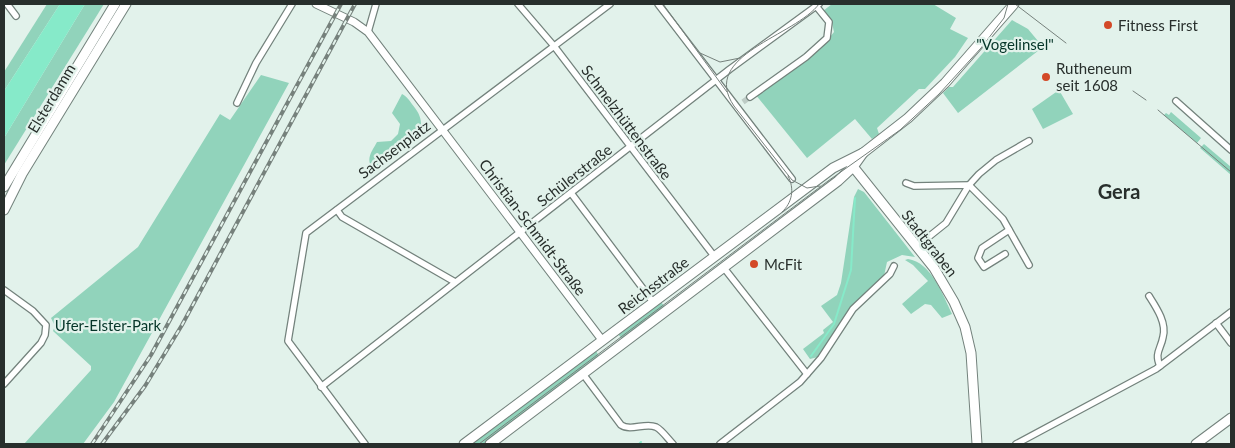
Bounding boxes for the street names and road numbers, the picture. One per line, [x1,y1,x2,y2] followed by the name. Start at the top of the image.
[23,60,79,136] street label: Elsterdamm
[578,61,676,183] street label: Schmelzhüttenstraße
[355,116,434,182] street label: Sachsenplatz
[533,140,615,210] street label: Schülerstraße
[476,155,590,299] street label: Christian-Schmidt-Straße
[898,206,962,280] street label: Stadtgraben
[614,253,692,317] street label: Reichsstraße

